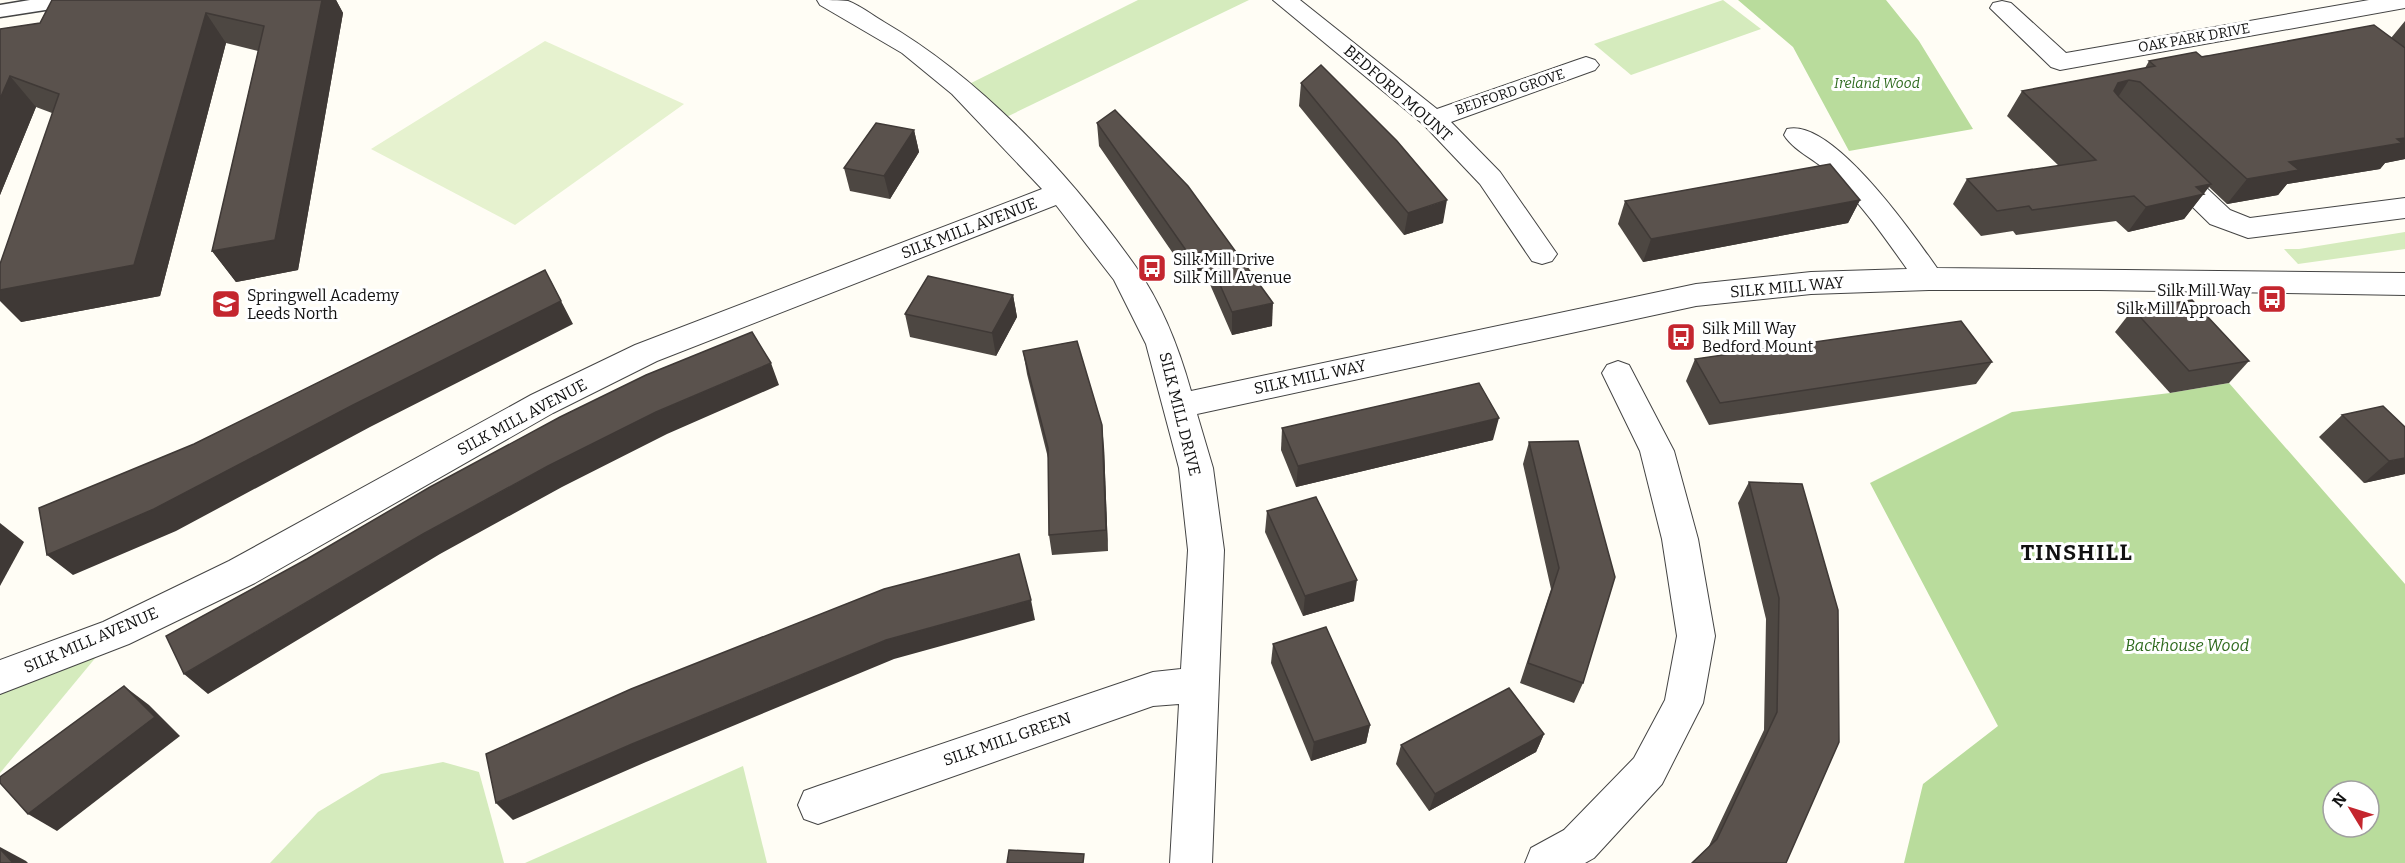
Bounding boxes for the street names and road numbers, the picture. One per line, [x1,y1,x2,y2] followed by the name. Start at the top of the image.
[2137,20,2251,56] street label: OAK PARK DRIVE
[1340,41,1456,145] street label: BEDFORD MOUNT
[1453,65,1567,119] street label: BEDFORD GROVE
[898,193,1040,263] street label: SILK MILL AVENUE
[1729,272,1846,301] street label: SILK MILL WAY
[1155,350,1205,478] street label: SILK MILL DRIVE
[1252,356,1369,398] street label: SILK MILL WAY
[454,375,590,459] street label: SILK MILL AVENUE
[21,603,161,677] street label: SILK MILL AVENUE
[941,708,1074,770] street label: SILK MILL GREEN

